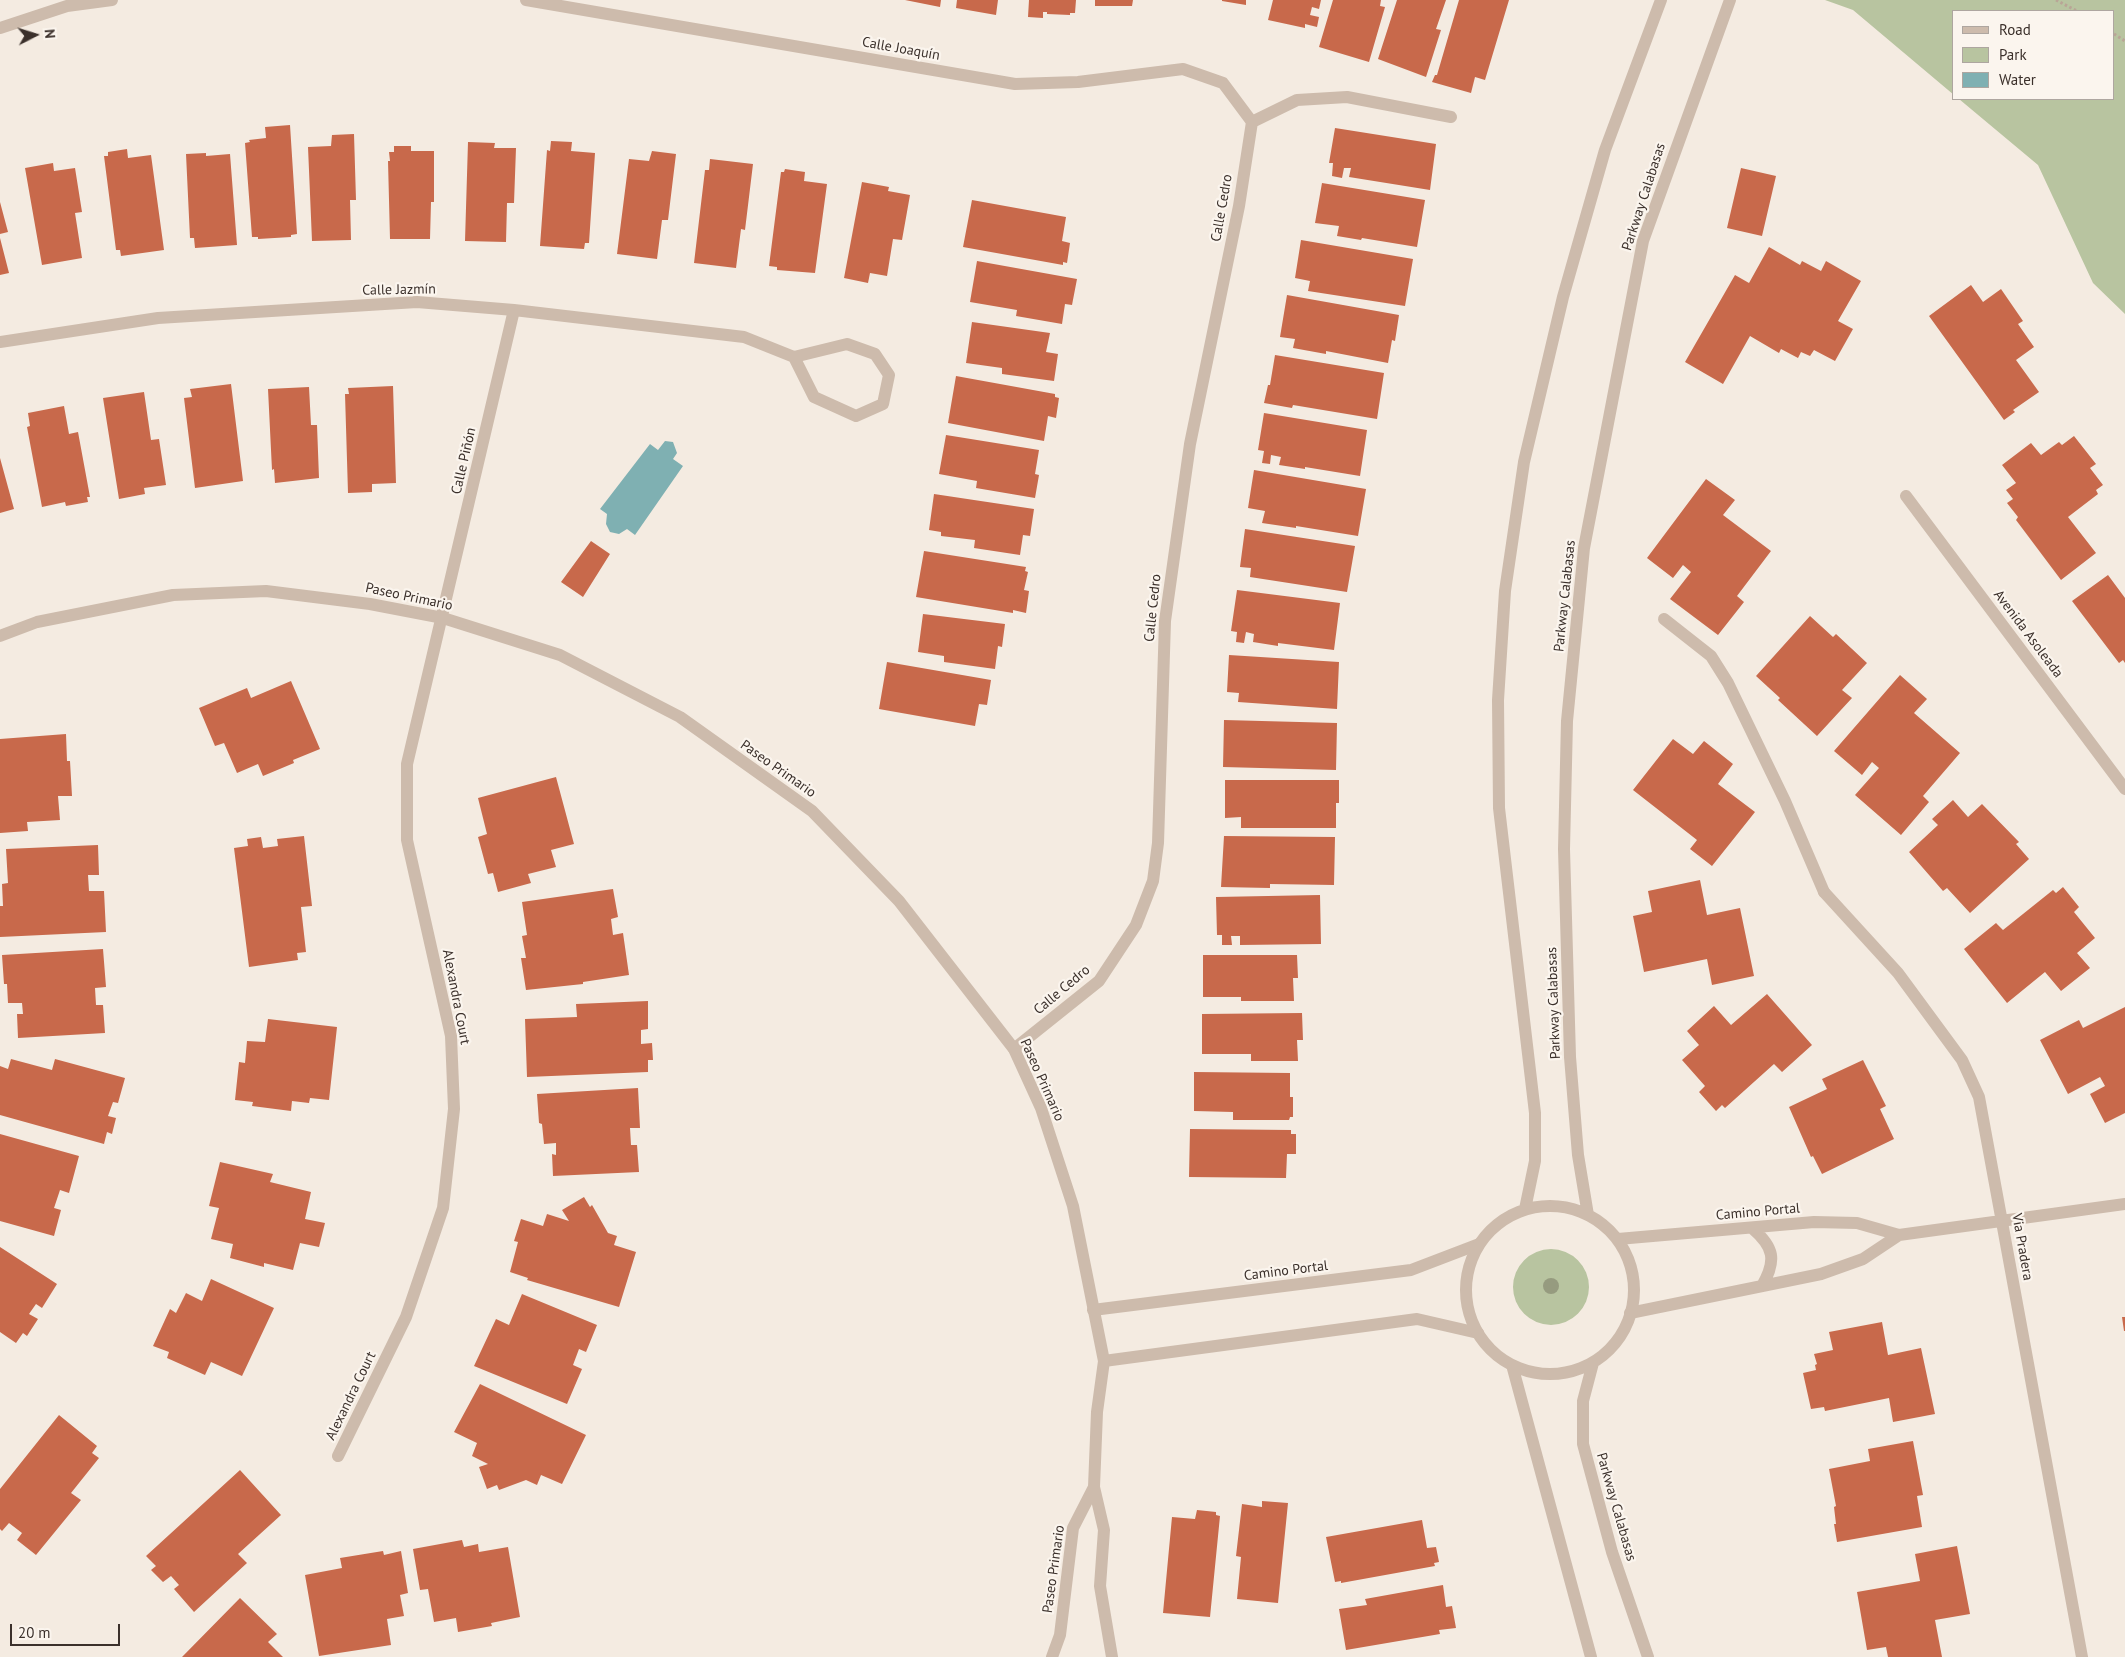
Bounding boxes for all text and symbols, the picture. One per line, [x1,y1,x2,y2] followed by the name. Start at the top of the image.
[10,10,60,60] north arrow
[1952,10,2115,100] legend
[1999,20,2031,39] text: Road
[41,28,59,39] text: N
[861,34,941,64] street label: Calle Joaquín
[1999,45,2027,64] text: Park
[1999,70,2036,89] text: Water
[1619,141,1669,253] street label: Parkway Calabasas
[1208,173,1236,243] street label: Calle Cedro
[362,281,436,299] street label: Calle Jazmín
[448,426,480,496] street label: Calle Piñón
[1551,539,1579,653] street label: Parkway Calabasas
[1141,573,1165,643] street label: Calle Cedro
[364,580,454,614] street label: Paseo Primario
[1990,587,2066,681] street label: Avenida Asoleada
[737,737,819,801] street label: Paseo Primario
[1544,947,1564,1059] street label: Parkway Calabasas
[439,948,473,1046] street label: Alexandra Court
[1031,962,1093,1018] street label: Calle Cedro
[1016,1036,1068,1124] street label: Paseo Primario
[1715,1200,1801,1224] street label: Camino Portal
[2008,1212,2036,1282] street label: Via Pradera
[1243,1258,1329,1284] street label: Camino Portal
[322,1349,380,1443] street label: Alexandra Court
[1592,1451,1640,1563] street label: Parkway Calabasas
[1040,1524,1068,1614] street label: Paseo Primario
[12,1614,122,1646] scale bar
[18,1623,51,1642] text: 20 m

